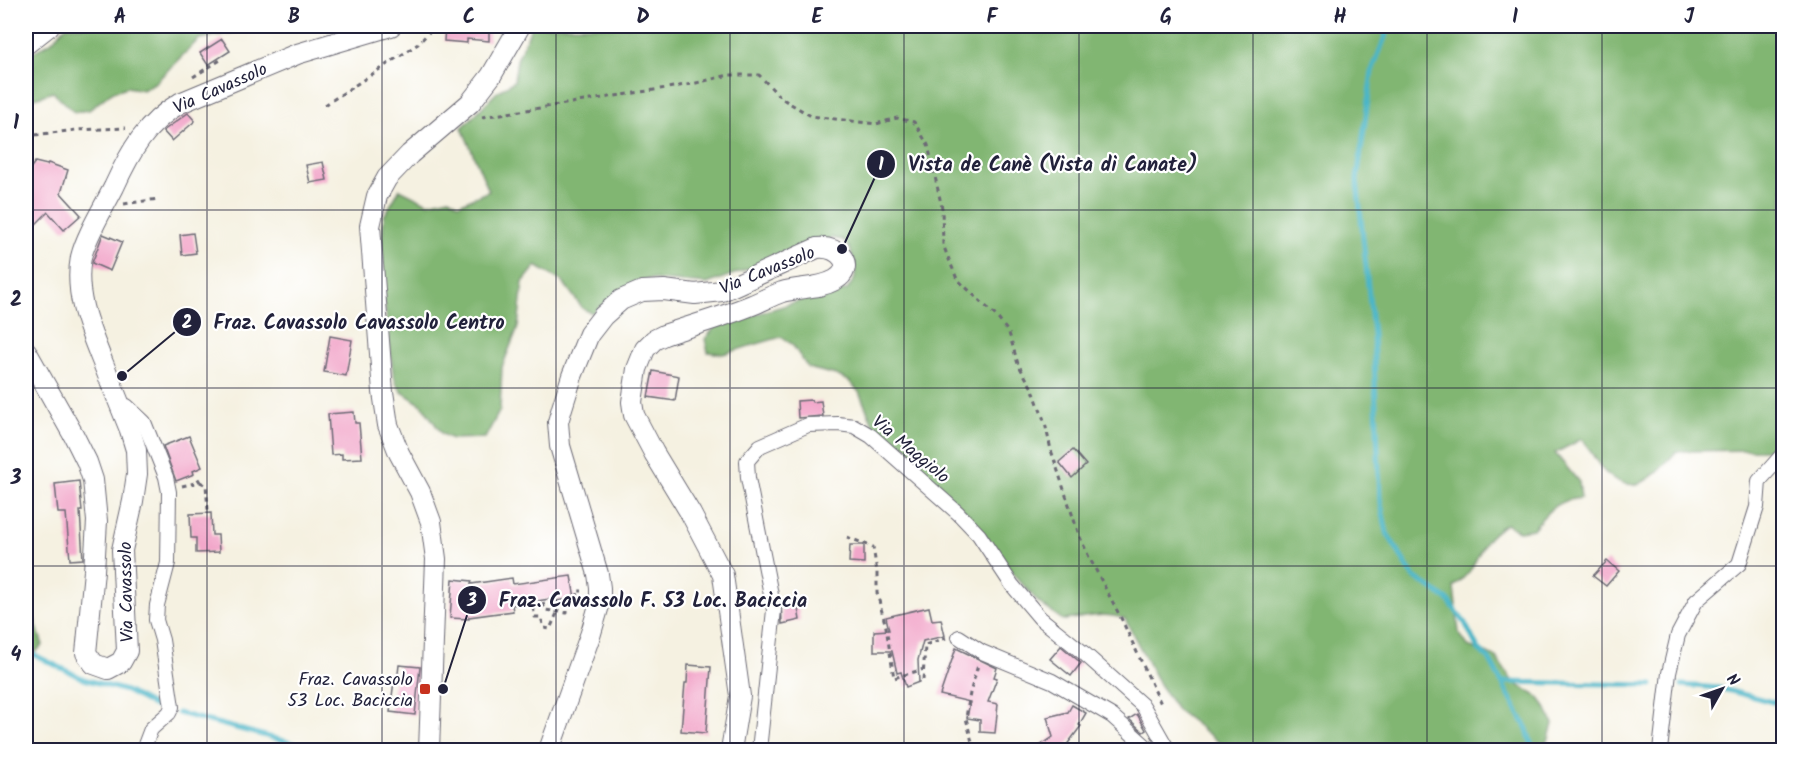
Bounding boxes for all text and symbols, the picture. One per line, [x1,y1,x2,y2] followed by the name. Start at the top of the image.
[114,2,126,34] text: A
[288,2,300,34] text: B
[463,2,475,34] text: C
[636,2,650,34] text: D
[811,2,823,34] text: E
[987,2,999,34] text: F
[1160,2,1172,34] text: G
[1333,2,1347,34] text: H
[1512,2,1518,34] text: I
[1684,2,1695,34] text: J
[169,56,273,123] street label: Via Cavassolo
[13,108,19,140] text: 1
[866,145,1210,183] callout: Vista de Canè (Vista di Canate)
[908,150,1198,182] text: Vista de Canè (Vista di Canate)
[878,151,884,180] text: 1
[715,239,820,304] street label: Via Cavassolo
[10,285,22,317] text: 2
[172,303,517,341] callout: Fraz. Cavassolo Cavassolo Centro
[213,308,505,340] text: Fraz. Cavassolo Cavassolo Centro
[182,309,192,338] text: 2
[865,409,955,492] street label: Via Maggiolo
[10,463,22,495] text: 3
[112,541,143,643] street label: Via Cavassolo
[457,581,819,619] callout: Fraz. Cavassolo F. 53 Loc. Baciccia
[499,586,807,618] text: Fraz. Cavassolo F. 53 Loc. Baciccia
[466,587,477,616] text: 3
[11,640,22,672] text: 4
[1692,659,1752,719] north arrow
[287,666,413,716] place label: Fraz. Cavassolo 53 Loc. Baciccia
[1720,668,1745,692] text: N
[418,682,432,696] marker: Fraz. Cavassolo 53 Loc. Baciccia

